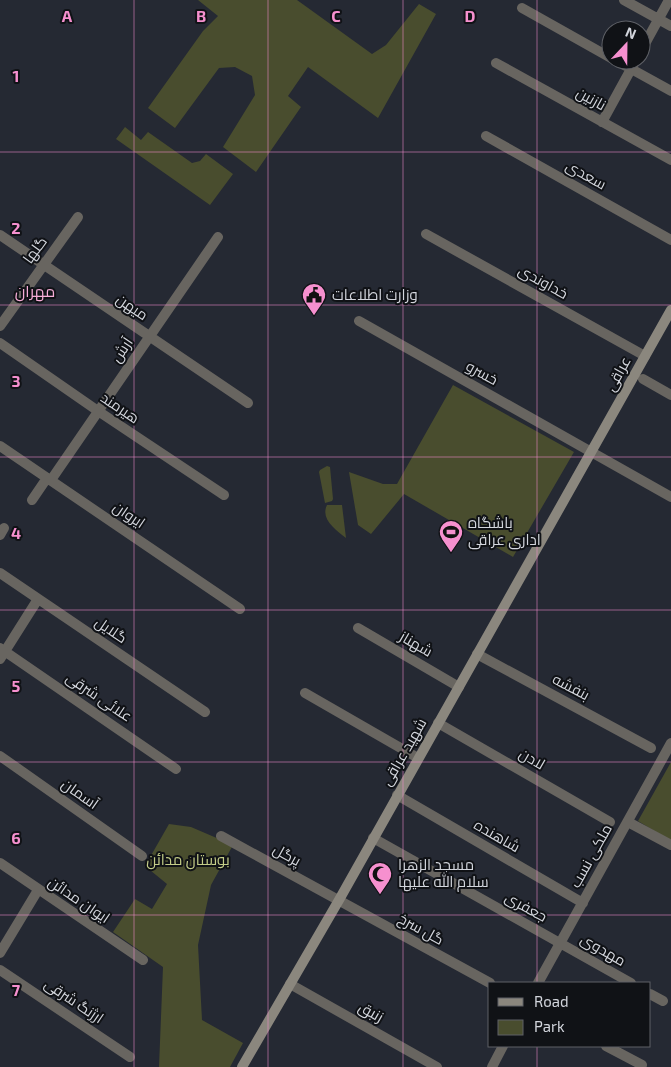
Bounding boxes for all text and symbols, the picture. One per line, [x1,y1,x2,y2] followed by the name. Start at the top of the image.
[62,6,73,25] text: A
[196,6,206,25] text: B
[331,6,341,25] text: C
[465,6,476,25] text: D
[601,20,651,70] north arrow
[623,23,639,42] text: N
[13,66,19,85] text: 1
[572,83,610,115] street label: نازنین
[562,156,610,194] street label: سعدی
[11,218,21,237] text: 2
[18,232,52,268] street label: گلها
[515,260,571,304] street label: خداوندی
[15,281,55,302] district label: مهران
[301,282,327,316] public building icon: وزارت اطلاعات
[332,285,418,304] place label: وزارت اطلاعات
[112,289,152,325] street label: میهن
[106,334,138,366] street label: آرش
[600,353,636,395] street label: عراقی
[463,356,502,389] street label: خسرو
[11,371,21,390] text: 3
[97,388,143,427] street label: هیرمند
[109,497,149,533] street label: ایروان
[468,513,541,550] place label: باشگاه اداری عراقی
[438,519,464,553] sports icon: باشگاه اداری عراقی
[11,523,21,542] text: 4
[91,612,131,648] street label: گلایل
[395,626,436,661] street label: شهناز
[62,668,136,726] street label: علائی شرقی
[550,669,593,703] street label: بنفشه
[12,676,21,695] text: 5
[377,715,431,789] street label: شهید عراقی
[515,744,549,774] street label: لادن
[57,774,103,814] street label: آسمان
[471,815,524,855] street label: شاهنده
[565,821,617,891] street label: ملکی نسب
[11,828,21,847] text: 6
[269,839,305,871] street label: پرگل
[146,850,230,870] park label: بوستان مدائن
[398,855,489,892] place label: مسجد الزهرا سلام الله علیها
[367,861,393,895] mosque icon: مسجد الزهرا سلام الله علیها
[44,872,114,928] street label: ایوان مدائن
[501,887,551,927] street label: جعفری
[394,908,447,951] street label: گل سرخ
[577,929,629,971] street label: مهدوی
[40,974,108,1028] street label: ارژنگ شرقی
[12,980,21,999] text: 7
[488,982,651,1047] legend
[534,992,569,1010] text: Road
[355,997,387,1027] street label: زنبق
[534,1017,565,1035] text: Park

